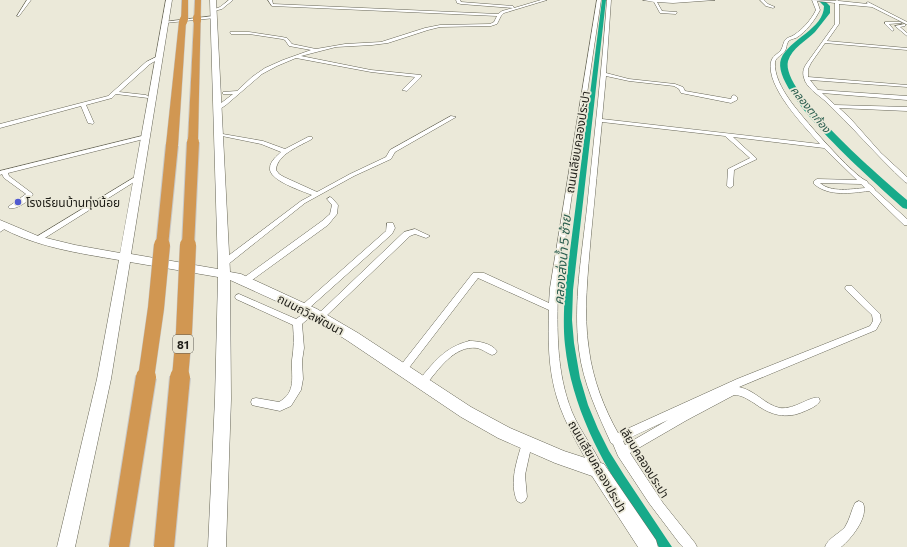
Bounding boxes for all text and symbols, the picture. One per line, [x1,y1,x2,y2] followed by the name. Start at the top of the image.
[788,83,834,136] water label: คลองตาก้อง
[562,90,592,194] street label: ถนนเลียบคลองประปา
[26,195,120,210] place label: โรงเรียนบ้านทุ่งน้อย
[13,197,23,207] marker: โรงเรียนบ้านทุ่งน้อย
[549,213,574,306] water label: คลองส่งน้ำ 5 ซ้าย
[275,291,347,337] street label: ถนนถวิลพัฒนา
[173,335,193,353] road number: 81
[566,418,630,514] street label: ถนนเลียบคลองประปา
[617,424,673,500] street label: เลียบคลองประปา

